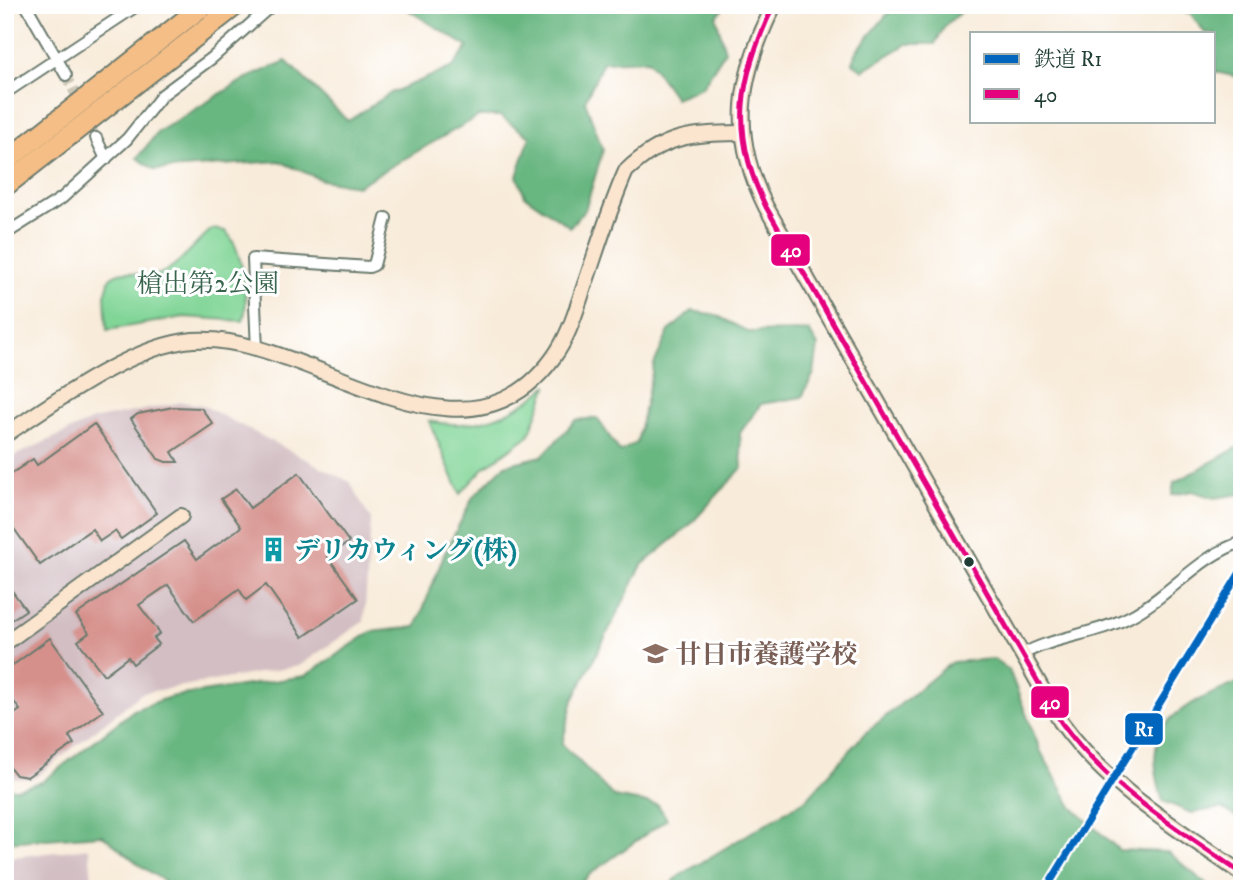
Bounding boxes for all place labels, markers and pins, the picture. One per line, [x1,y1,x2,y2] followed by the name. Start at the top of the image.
[294,535,517,568] place label: デリカウィング(株)
[260,536,288,564] building icon: デリカウィング(株)
[962,555,976,569] unlabelled marker
[675,639,857,672] place label: 廿日市養護学校
[641,640,669,668] school or university icon: 廿日市養護学校

